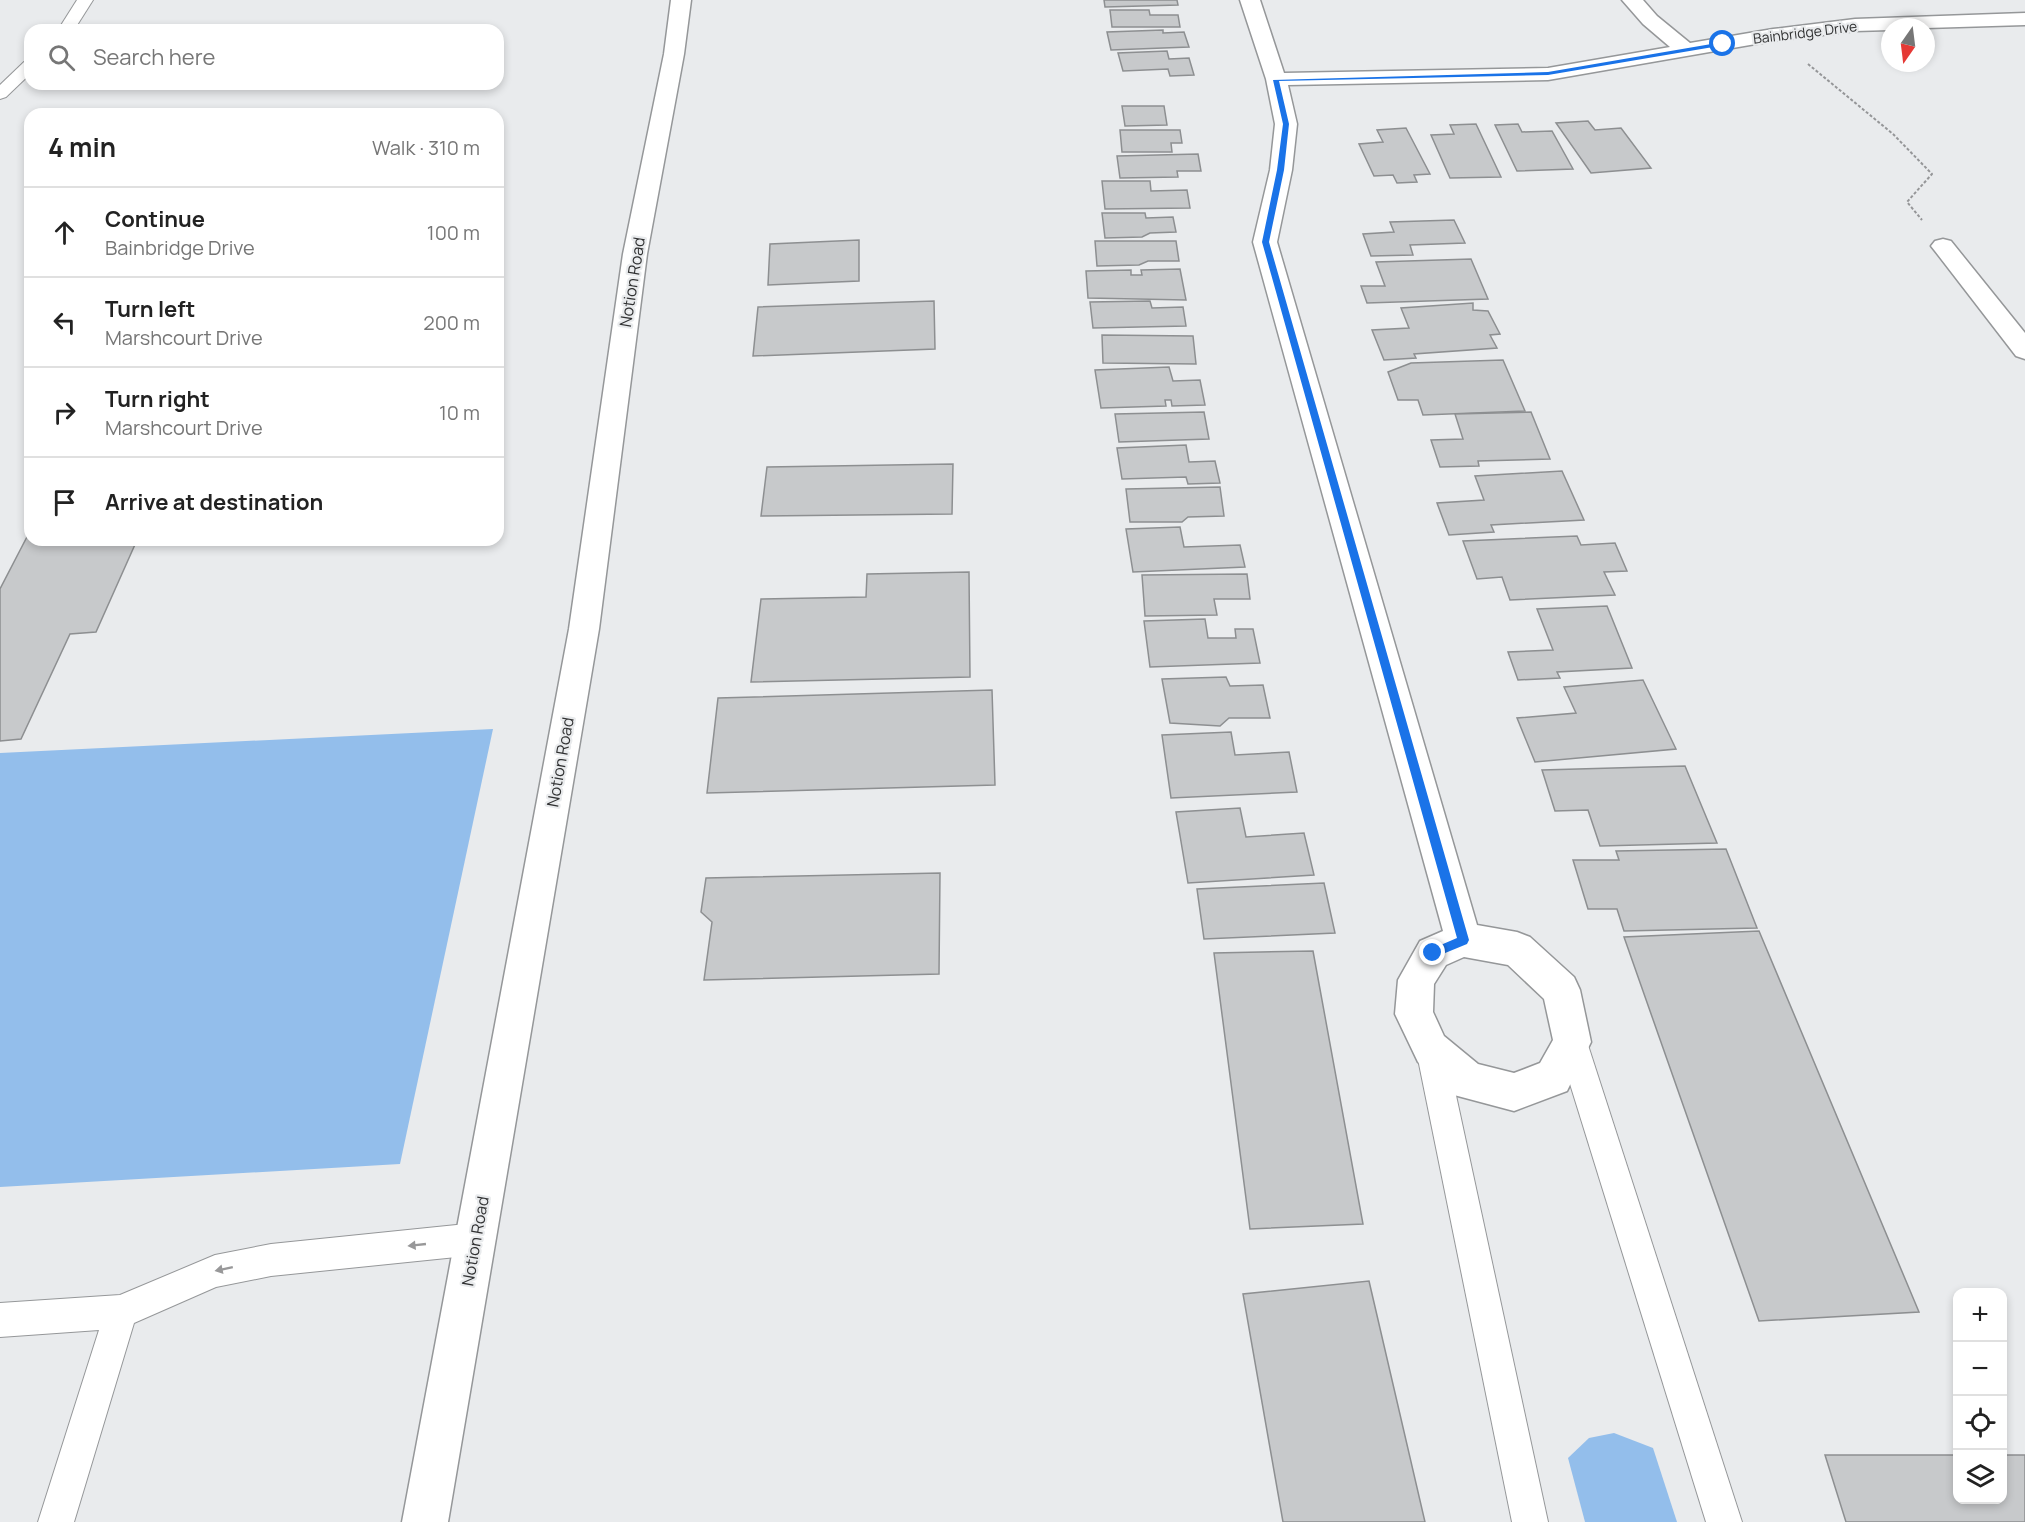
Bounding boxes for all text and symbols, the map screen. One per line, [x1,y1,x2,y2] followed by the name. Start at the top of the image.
[1752,16,1858,48] street label: Bainbridge Drive
[1881,18,1935,72] north arrow
[24,24,504,90] search box
[1709,30,1735,56] route start
[45,41,78,74] icon: search
[93,42,215,72] text: Search here
[48,129,116,165] text: 4 min
[372,134,480,161] text: Walk · 310 m
[105,204,205,234] text: Continue
[48,216,81,249] icon: ahead
[427,219,480,246] text: 100 m
[105,234,255,261] text: Bainbridge Drive
[614,236,650,328] street label: Notion Road
[105,294,195,324] text: Turn left
[48,306,81,339] icon: left
[423,309,480,336] text: 200 m
[105,324,263,351] text: Marshcourt Drive
[105,384,210,414] text: Turn right
[48,396,81,429] icon: right
[439,399,480,426] text: 10 m
[105,414,263,441] text: Marshcourt Drive
[48,486,81,519] icon: arrive
[105,487,323,517] text: Arrive at destination
[541,715,579,809] street label: Notion Road
[1419,939,1445,965] route end
[456,1194,494,1288] street label: Notion Road
[408,1240,427,1250] one-way arrow
[214,1265,233,1274] one-way arrow
[1953,1288,2007,1504] map controls
[1953,1288,2007,1342] button: +
[1953,1342,2007,1396] button: −
[1953,1396,2007,1450] button: locate
[1953,1450,2007,1504] button: layers

